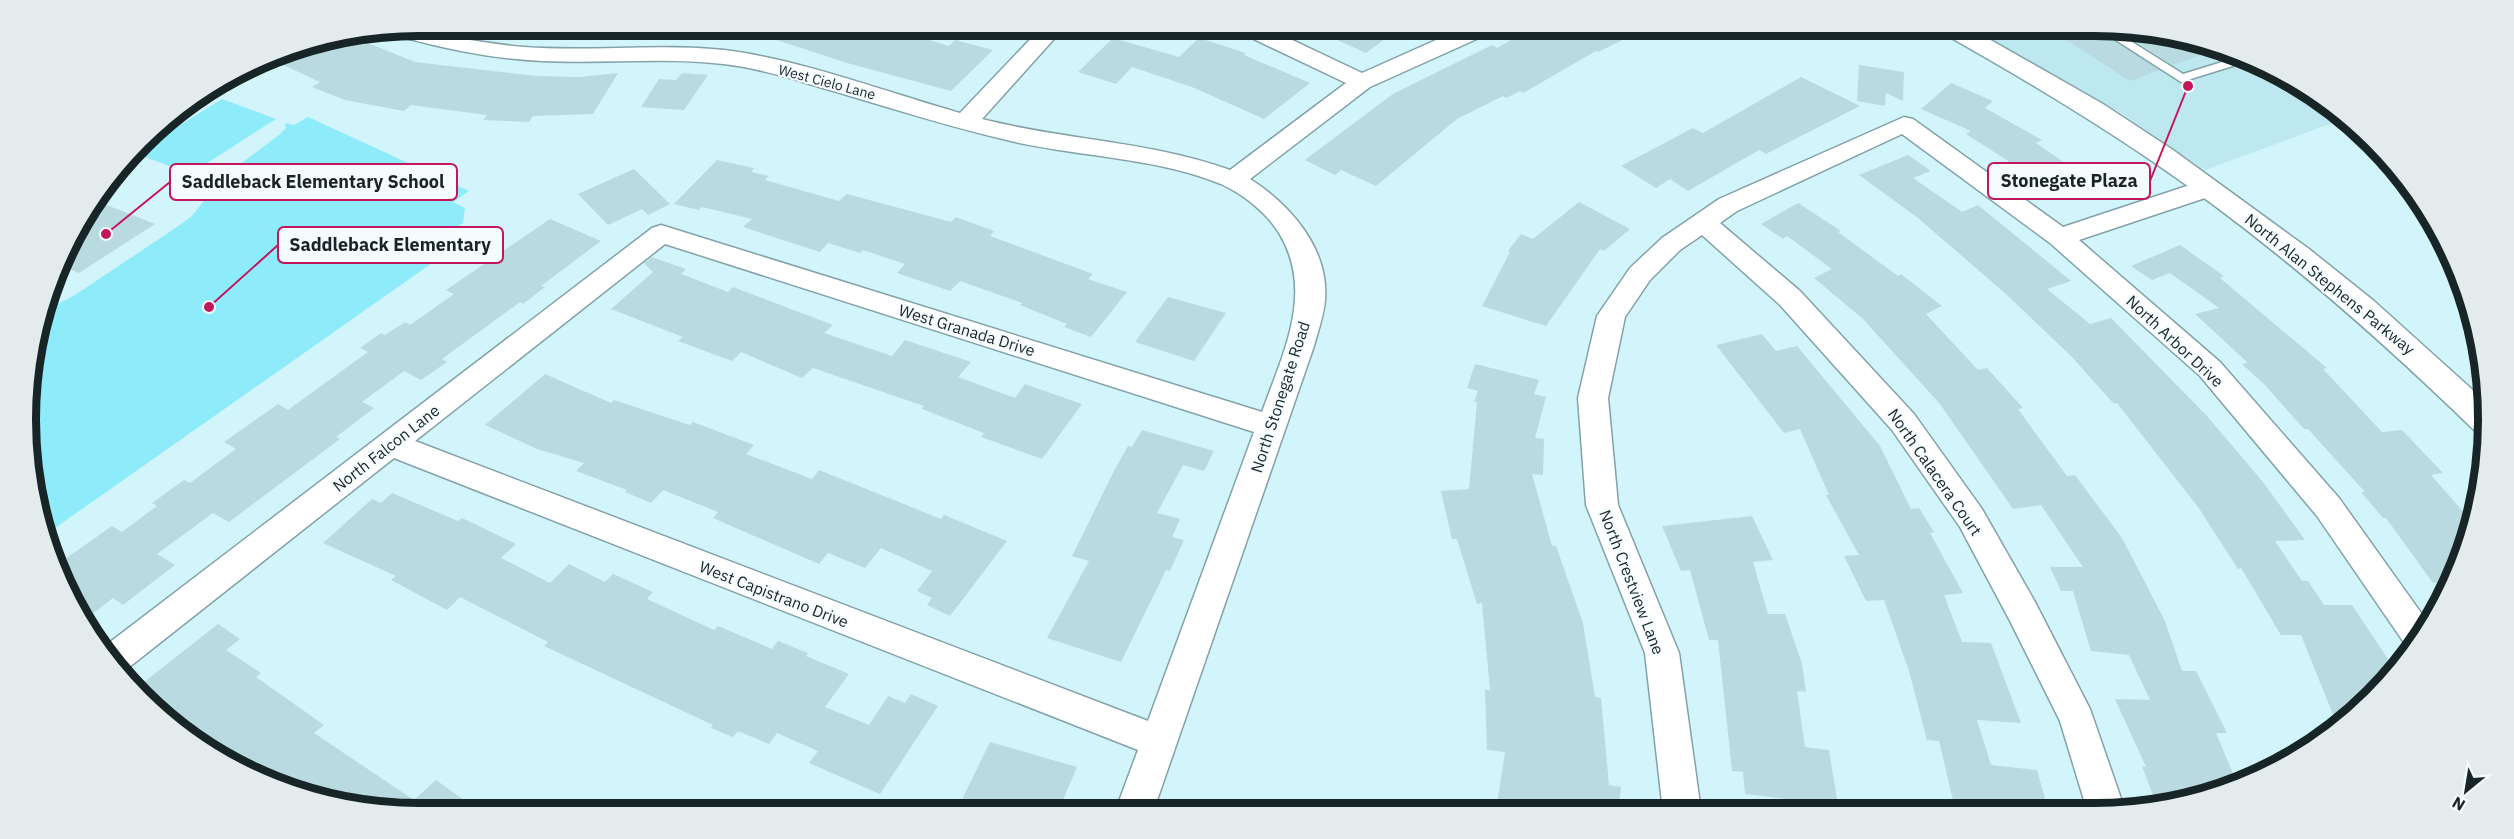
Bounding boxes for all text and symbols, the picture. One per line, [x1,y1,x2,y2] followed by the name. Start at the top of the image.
[776,60,878,104] street label: West Cielo Lane
[1988,163,2150,199] callout: Stonegate Plaza
[170,164,457,200] callout: Saddleback Elementary School
[2000,169,2138,192] text: Stonegate Plaza
[182,170,445,193] text: Saddleback Elementary School
[2241,209,2419,359] street label: North Alan Stephens Parkway
[278,227,503,263] callout: Saddleback Elementary
[289,233,491,256] text: Saddleback Elementary
[2122,291,2228,391] street label: North Arbor Drive
[896,300,1038,360] street label: West Granada Drive
[1246,319,1314,475] street label: North Stonegate Road
[329,400,444,496] street label: North Falcon Lane
[1884,405,1986,539] street label: North Calacera Court
[1595,507,1669,657] street label: North Crestview Lane
[697,556,852,632] street label: West Capistrano Drive
[2436,761,2496,821] north arrow
[2448,792,2469,816] text: N

